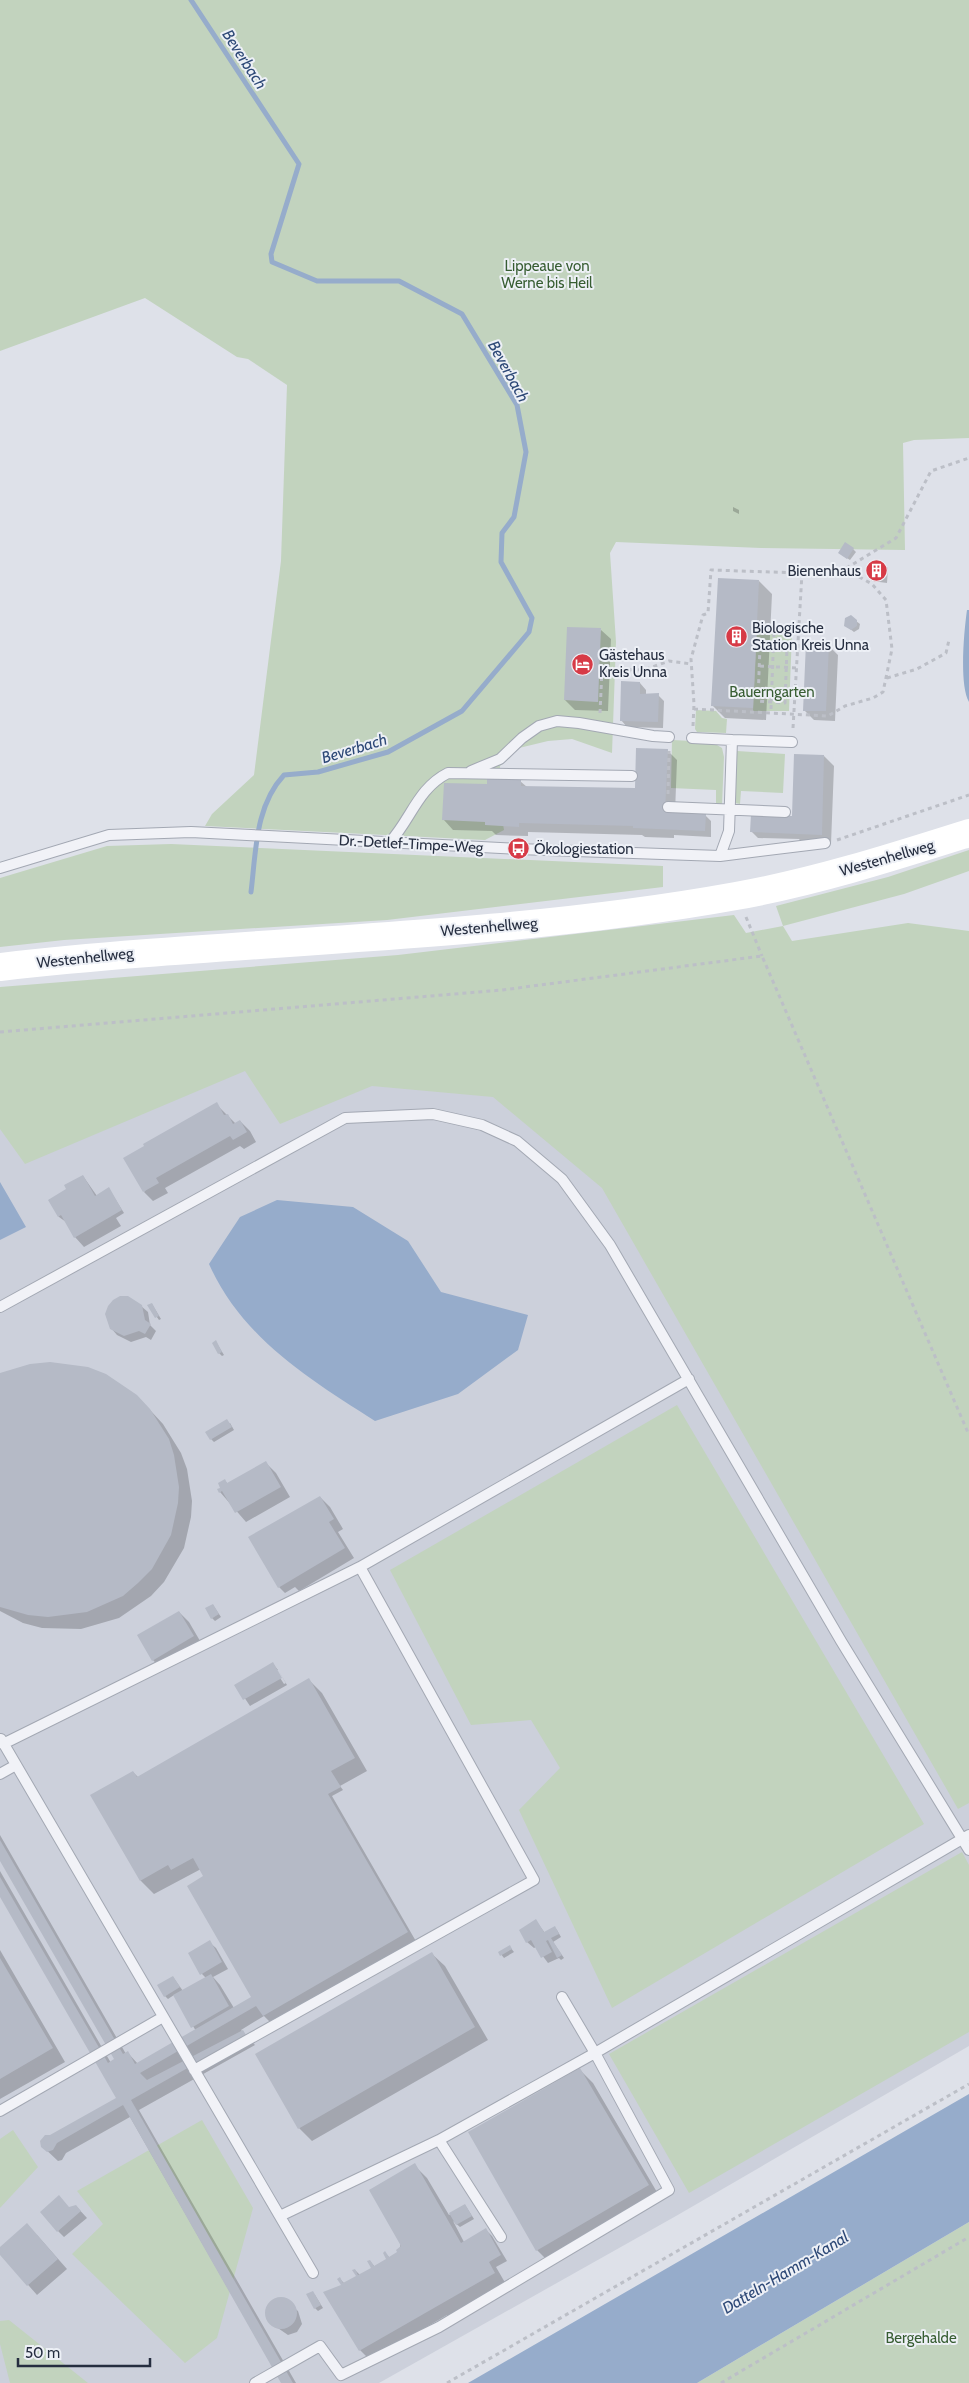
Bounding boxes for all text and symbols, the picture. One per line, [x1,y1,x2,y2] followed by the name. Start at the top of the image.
[218,26,271,93] water label: Beverbach
[501,257,593,292] park label: Lippeaue von Werne bis Heil
[484,337,533,405] water label: Beverbach
[865,559,889,583] building icon: Bienenhaus
[787,562,861,580] place label: Bienenhaus
[752,619,870,654] place label: Biologische Station Kreis Unna
[724,625,748,649] building icon: Biologische Station Kreis Unna
[599,646,668,681] place label: Gästehaus Kreis Unna
[571,652,595,676] hotel icon: Gästehaus Kreis Unna
[729,683,815,701] park label: Bauerngarten
[319,730,389,767] water label: Beverbach
[338,831,484,857] street label: Dr.-Detlef-Timpe-Weg
[838,836,937,880] street label: Westenhellweg
[506,837,530,861] bus stop icon: Ökologiestation
[534,840,634,858] place label: Ökologiestation
[440,914,539,940] street label: Westenhellweg
[36,944,135,972] street label: Westenhellweg
[719,2227,852,2318] water label: Datteln-Hamm-Kanal
[885,2329,957,2347] park label: Bergehalde
[18,2336,150,2368] scale bar
[25,2344,60,2362] text: 50 m

